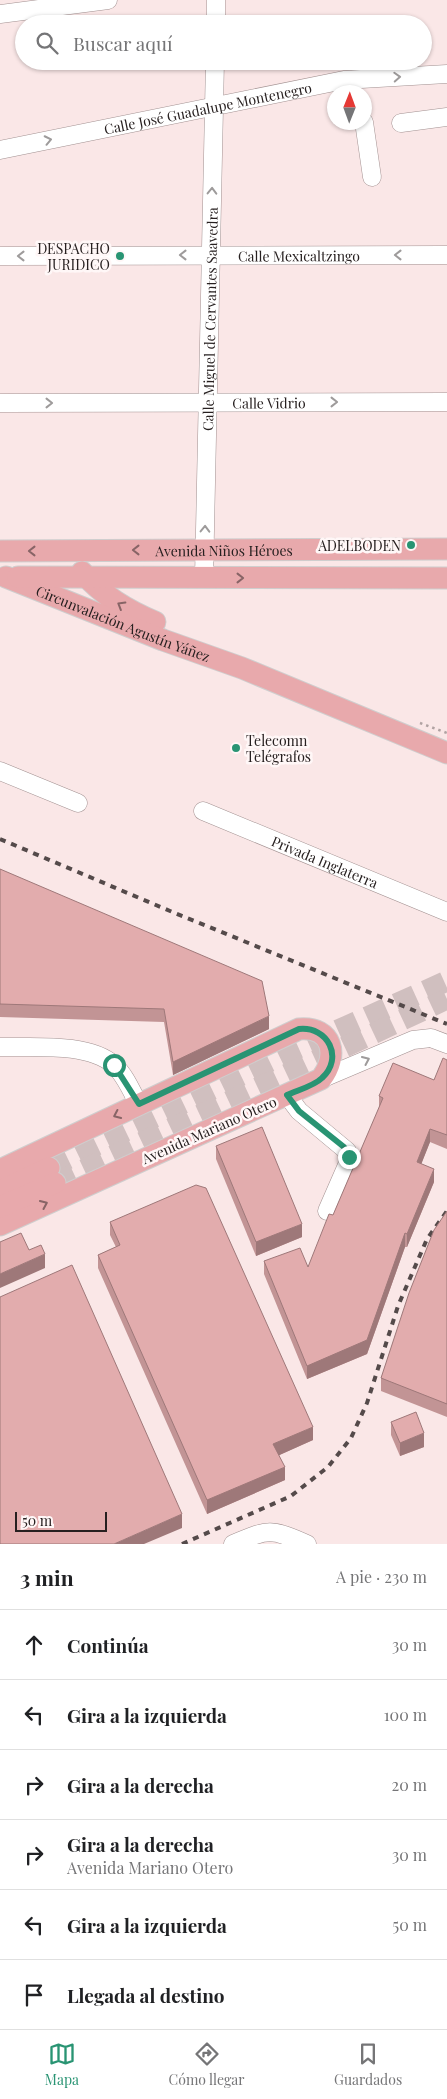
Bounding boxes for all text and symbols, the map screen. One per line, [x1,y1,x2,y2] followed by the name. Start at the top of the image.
[15,15,432,70] search box
[33,29,61,57] icon: search
[73,30,173,56] text: Buscar aquí
[393,71,401,82] one-way arrow
[102,77,314,138] street label: Calle José Guadalupe Montenegro
[327,85,372,130] north arrow
[43,136,52,146] one-way arrow
[207,187,217,195] one-way arrow
[198,207,221,431] street label: Calle Miguel de Cervantes Saavedra
[37,239,110,274] place label: DESPACHO JURIDICO
[238,246,360,265] street label: Calle Mexicaltzingo
[114,250,126,262] marker: DESPACHO JURIDICO
[179,250,187,260] one-way arrow
[394,250,402,260] one-way arrow
[17,251,24,261] one-way arrow
[232,393,306,412] street label: Calle Vidrio
[330,397,338,407] one-way arrow
[45,398,53,408] one-way arrow
[199,524,210,532] one-way arrow
[317,536,401,555] place label: ADELBODEN
[405,539,417,551] marker: ADELBODEN
[154,540,293,560] street label: Avenida Niños Héroes
[132,545,140,556] one-way arrow
[28,546,36,556] one-way arrow
[236,573,244,583] one-way arrow
[33,581,213,666] street label: Circunvalación Agustín Yáñez
[117,602,126,612] one-way arrow
[246,731,311,766] place label: Telecomn Telégrafos
[230,742,242,754] marker: Telecomn Telégrafos
[269,831,381,892] street label: Privada Inglaterra
[103,1054,126,1077] route start
[361,1055,370,1066] one-way arrow
[138,1092,280,1169] street label: Avenida Mariano Otero
[113,1109,122,1119] one-way arrow
[338,1146,361,1169] route end
[39,1200,48,1211] one-way arrow
[15,1509,108,1532] scale bar
[22,1511,52,1530] text: 50 m
[20,1563,74,1591] text: 3 min
[336,1566,427,1587] text: A pie · 230 m
[20,1631,48,1659] icon: ahead
[67,1632,149,1658] text: Continúa
[392,1634,427,1655] text: 30 m
[20,1701,48,1729] icon: left
[67,1702,227,1728] text: Gira a la izquierda
[384,1704,427,1725] text: 100 m
[20,1771,48,1799] icon: right
[67,1772,214,1798] text: Gira a la derecha
[392,1774,427,1795] text: 20 m
[67,1831,214,1857] text: Gira a la derecha
[20,1841,48,1869] icon: right
[392,1844,427,1865] text: 30 m
[67,1857,233,1878] text: Avenida Mariano Otero
[20,1911,48,1939] icon: left
[67,1912,227,1938] text: Gira a la izquierda
[393,1914,427,1935] text: 50 m
[20,1981,48,2009] icon: arrive
[67,1982,225,2008] text: Llegada al destino
[45,2040,79,2089] tab: Mapa
[169,2040,245,2089] tab: Cómo llegar
[334,2040,402,2089] tab: Guardados

